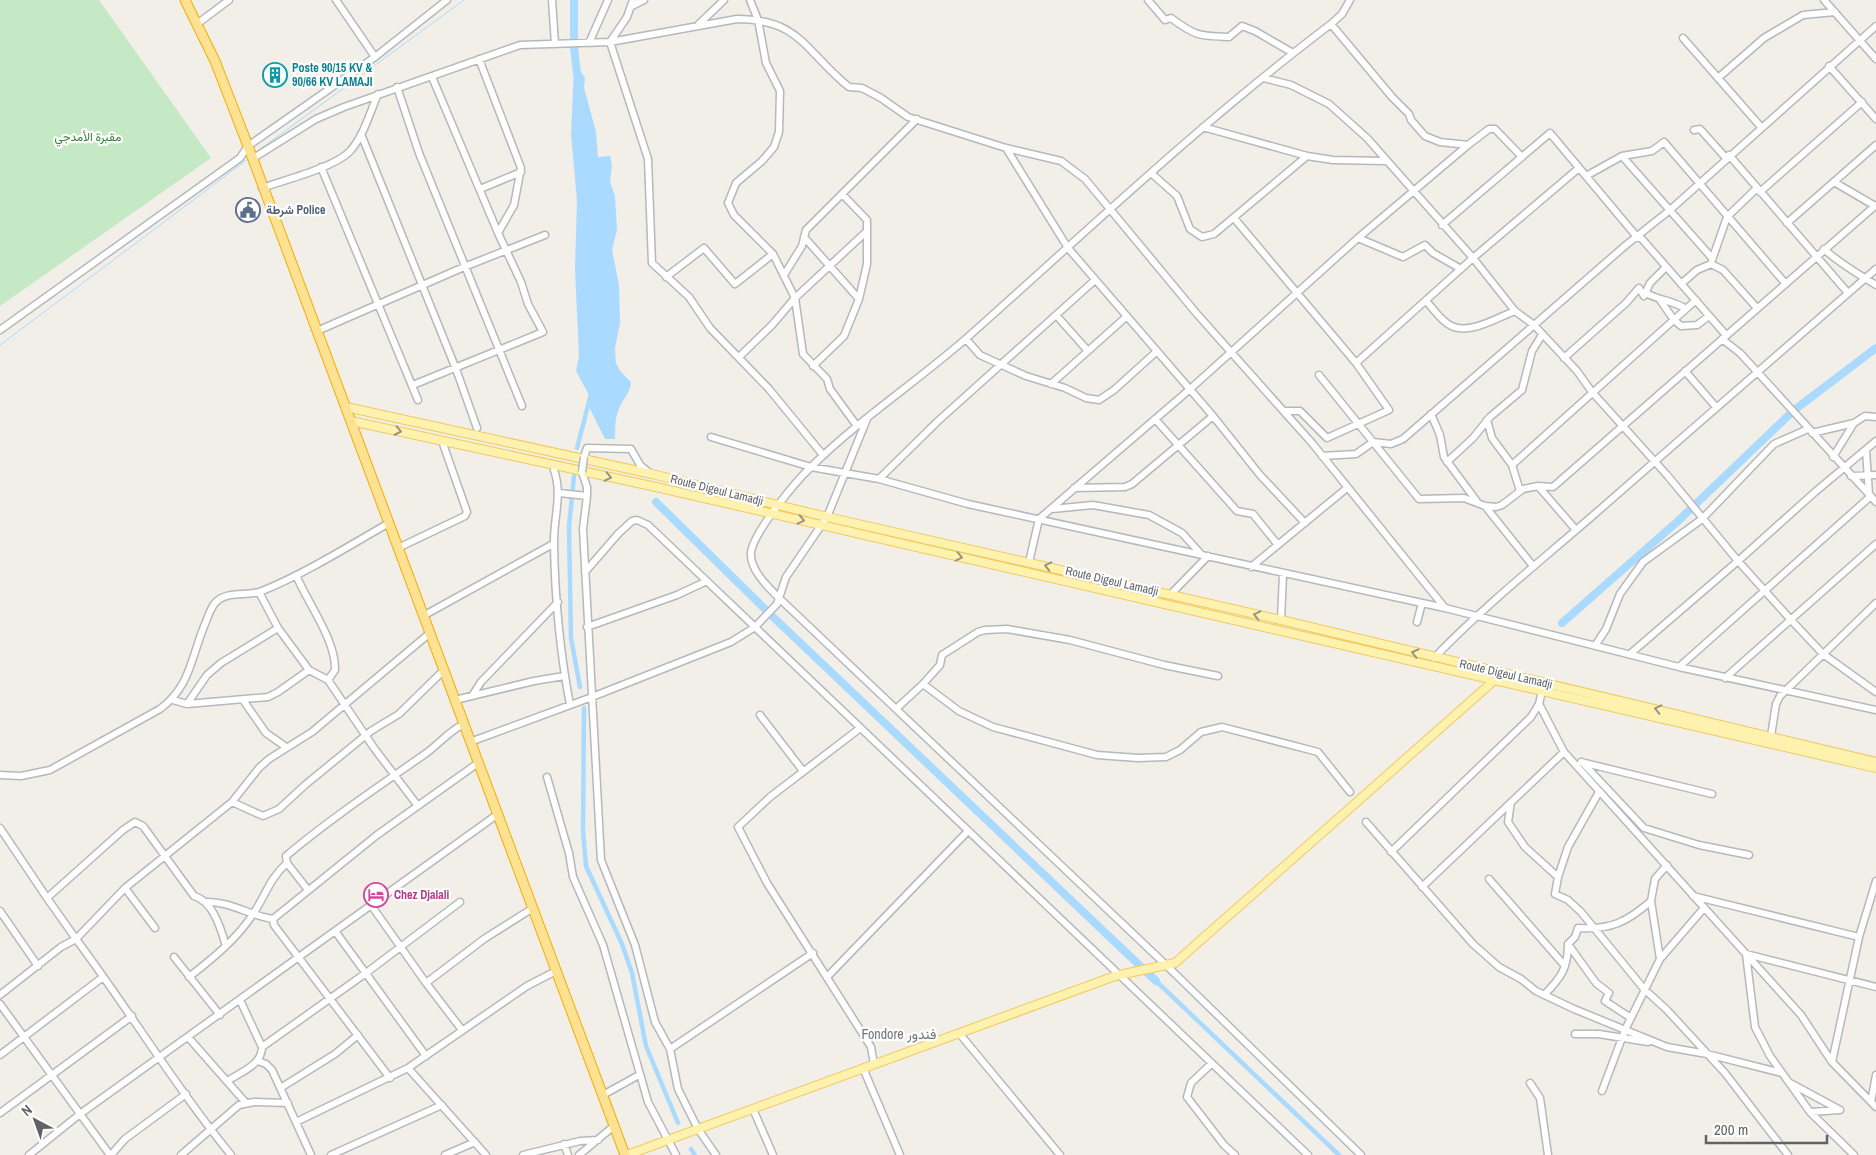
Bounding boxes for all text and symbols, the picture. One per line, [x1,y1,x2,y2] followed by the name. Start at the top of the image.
[292,60,373,90] place label: Poste 90/15 KV & 90/66 KV LAMAJI
[262,62,288,88] building icon: Poste 90/15 KV & 90/66 KV LAMAJI
[55,129,121,147] park label: مقبرة الأمدجي
[235,197,261,223] public building icon: شرطة Police
[266,202,326,218] place label: شرطة Police
[394,425,403,436] one-way arrow
[604,471,613,482] one-way arrow
[669,471,765,509] street label: Route Digeul Lamadji
[797,514,806,525] one-way arrow
[955,551,964,562] one-way arrow
[1043,561,1052,572] one-way arrow
[1064,562,1160,600] street label: Route Digeul Lamadji
[1253,610,1261,621] one-way arrow
[1410,648,1419,659] one-way arrow
[1458,655,1554,693] street label: Route Digeul Lamadji
[1654,704,1663,715] one-way arrow
[363,882,389,908] hotel icon: Chez Djalali
[394,887,450,903] place label: Chez Djalali
[862,1025,936,1043] district label: Fondore فندور
[10,1095,60,1145] north arrow
[17,1101,36,1120] text: N
[1706,1112,1827,1144] scale bar
[1714,1119,1748,1140] text: 200 m

